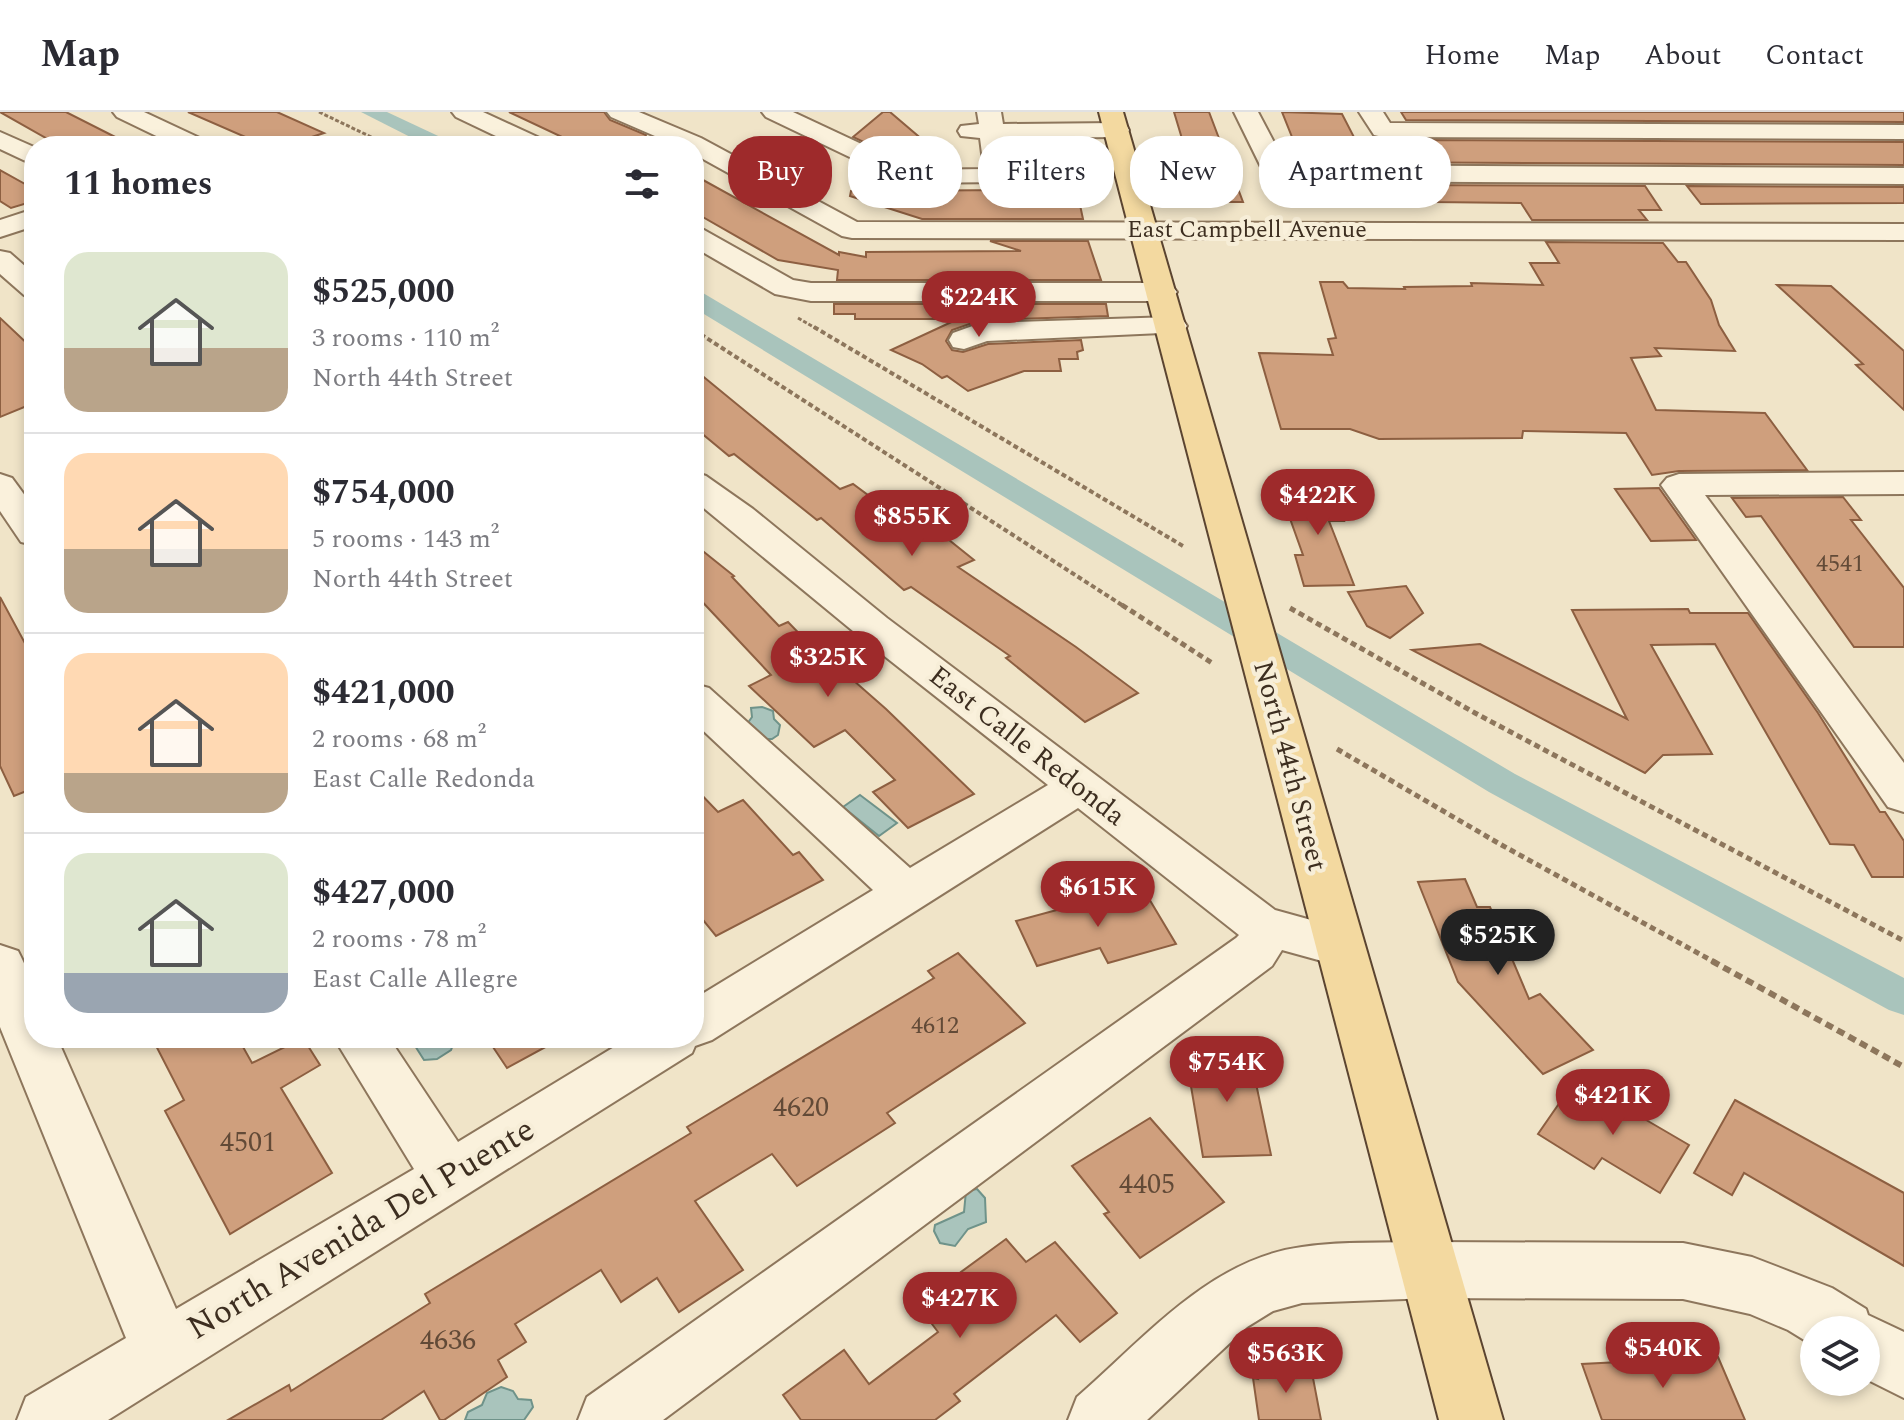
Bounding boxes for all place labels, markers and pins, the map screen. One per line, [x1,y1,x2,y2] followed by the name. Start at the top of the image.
[923,271,1035,339] pin: $224K
[1262,469,1374,537] pin: $422K
[856,490,968,558] pin: $855K
[772,631,884,699] pin: $325K
[1042,861,1154,929] pin: $615K
[1442,909,1554,977] pin: $525K
[1171,1036,1283,1104] pin: $754K
[1557,1069,1669,1137] pin: $421K
[904,1272,1016,1340] pin: $427K
[1607,1322,1719,1390] pin: $540K
[1230,1327,1342,1395] pin: $563K

